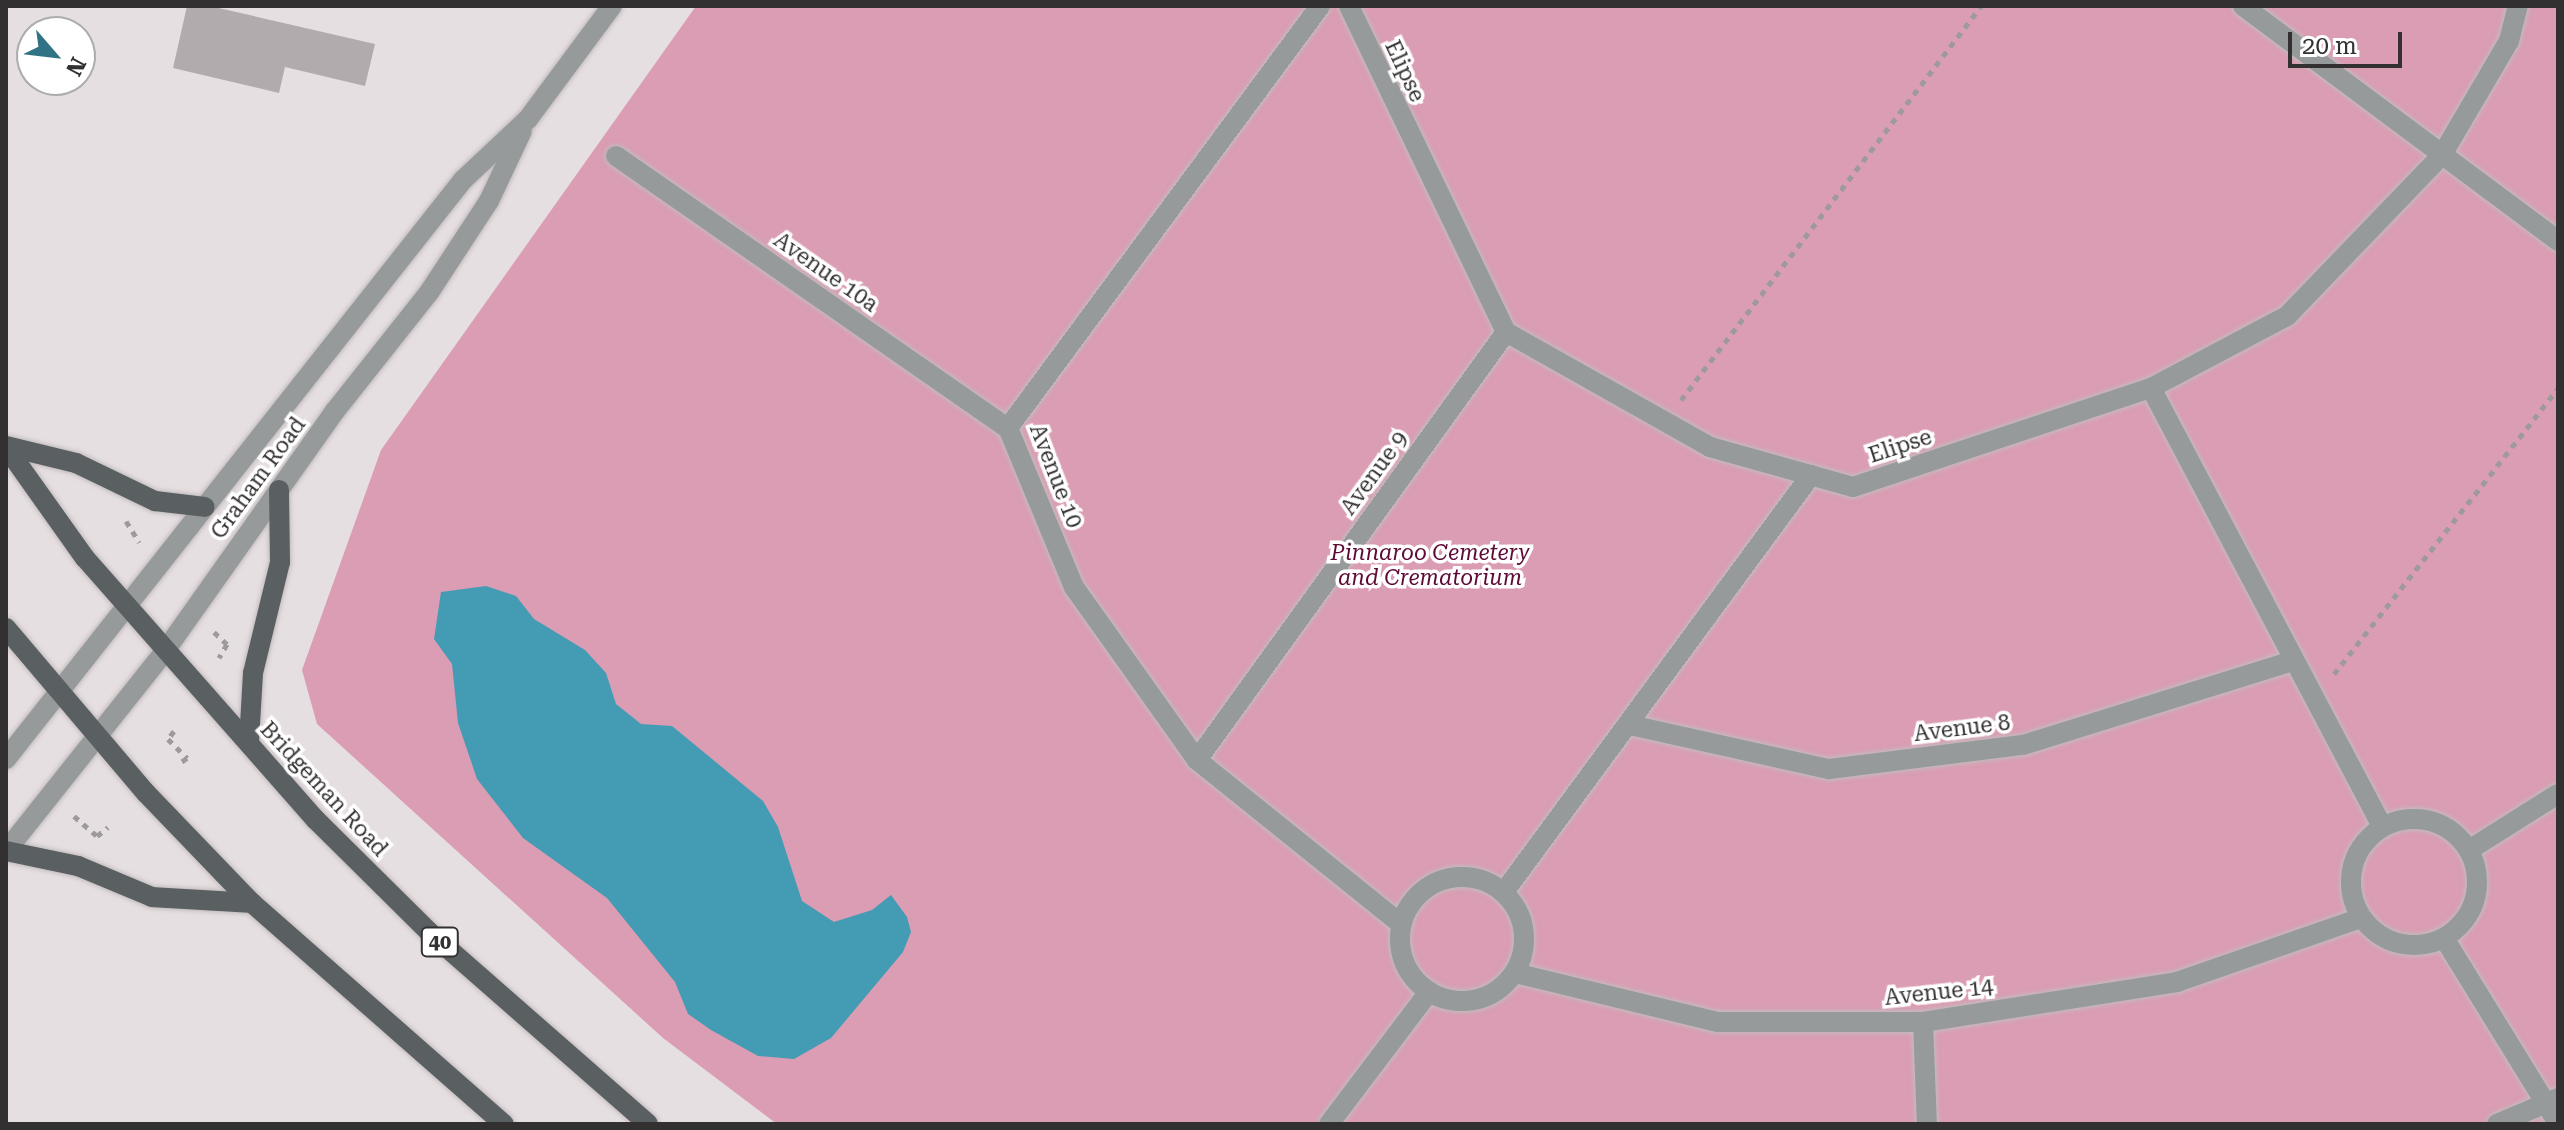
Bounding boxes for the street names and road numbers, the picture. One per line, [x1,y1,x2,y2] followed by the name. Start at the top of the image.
[1379,36,1431,106] street label: Elipse
[769,226,883,318] street label: Avenue 10a
[205,412,311,544] street label: Graham Road
[1024,420,1088,532] street label: Avenue 10
[1865,423,1935,469] street label: Elipse
[1335,426,1413,520] street label: Avenue 9
[1912,709,2012,747] street label: Avenue 8
[255,716,393,862] street label: Bridgeman Road
[420,926,460,958] road number: 40
[1883,973,1995,1011] street label: Avenue 14

